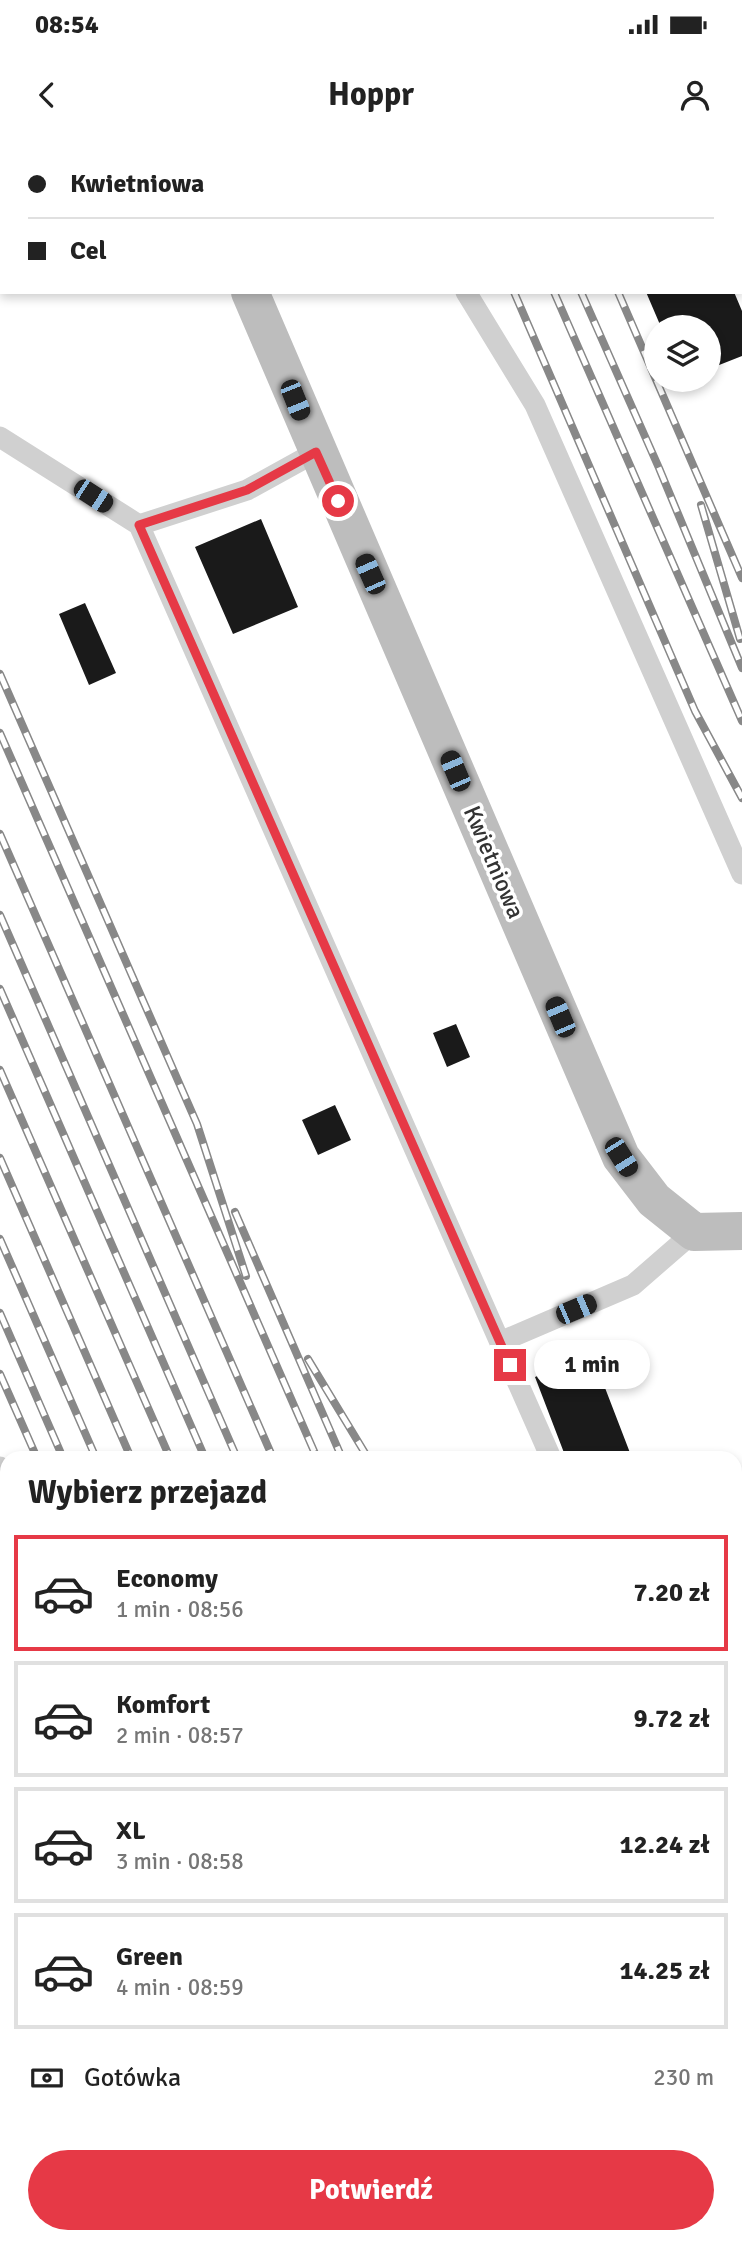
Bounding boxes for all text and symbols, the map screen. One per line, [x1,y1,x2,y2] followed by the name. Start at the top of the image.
[35,9,99,41] text: 08:54
[328,75,414,114] text: Hoppr
[28,76,66,114] icon: back
[676,76,714,114] icon: person
[70,168,204,200] text: Kwietniowa
[70,235,107,267] text: Cel
[644,315,721,392] map controls
[644,315,721,392] button: layers
[278,377,313,423] car
[70,476,117,516] car
[322,485,354,517] route start
[352,551,389,597] car
[438,748,473,794] car
[457,801,531,923] street label: Kwietniowa
[543,994,578,1040] car
[601,1134,642,1180] car
[553,1291,600,1327] car
[534,1340,650,1390] callout: 1 min
[494,1349,526,1381] route end
[564,1350,620,1379] text: 1 min
[28,1473,267,1512] text: Wybierz przejazd
[32,1562,95,1625] icon: car
[116,1563,218,1595] text: Economy
[634,1577,710,1609] text: 7.20 zł
[116,1595,244,1624] text: 1 min · 08:56
[32,1688,95,1751] icon: car
[116,1689,210,1721] text: Komfort
[634,1703,710,1735] text: 9.72 zł
[116,1721,244,1750] text: 2 min · 08:57
[32,1814,95,1877] icon: car
[116,1815,146,1847] text: XL
[619,1829,710,1861] text: 12.24 zł
[116,1847,244,1876] text: 3 min · 08:58
[32,1940,95,2003] icon: car
[116,1941,183,1973] text: Green
[619,1955,710,1987] text: 14.25 zł
[116,1973,244,2002] text: 4 min · 08:59
[28,2059,66,2097] icon: cash
[84,2062,181,2094] text: Gotówka
[653,2063,714,2092] text: 230 m
[28,2150,714,2230] button: Potwierdź

